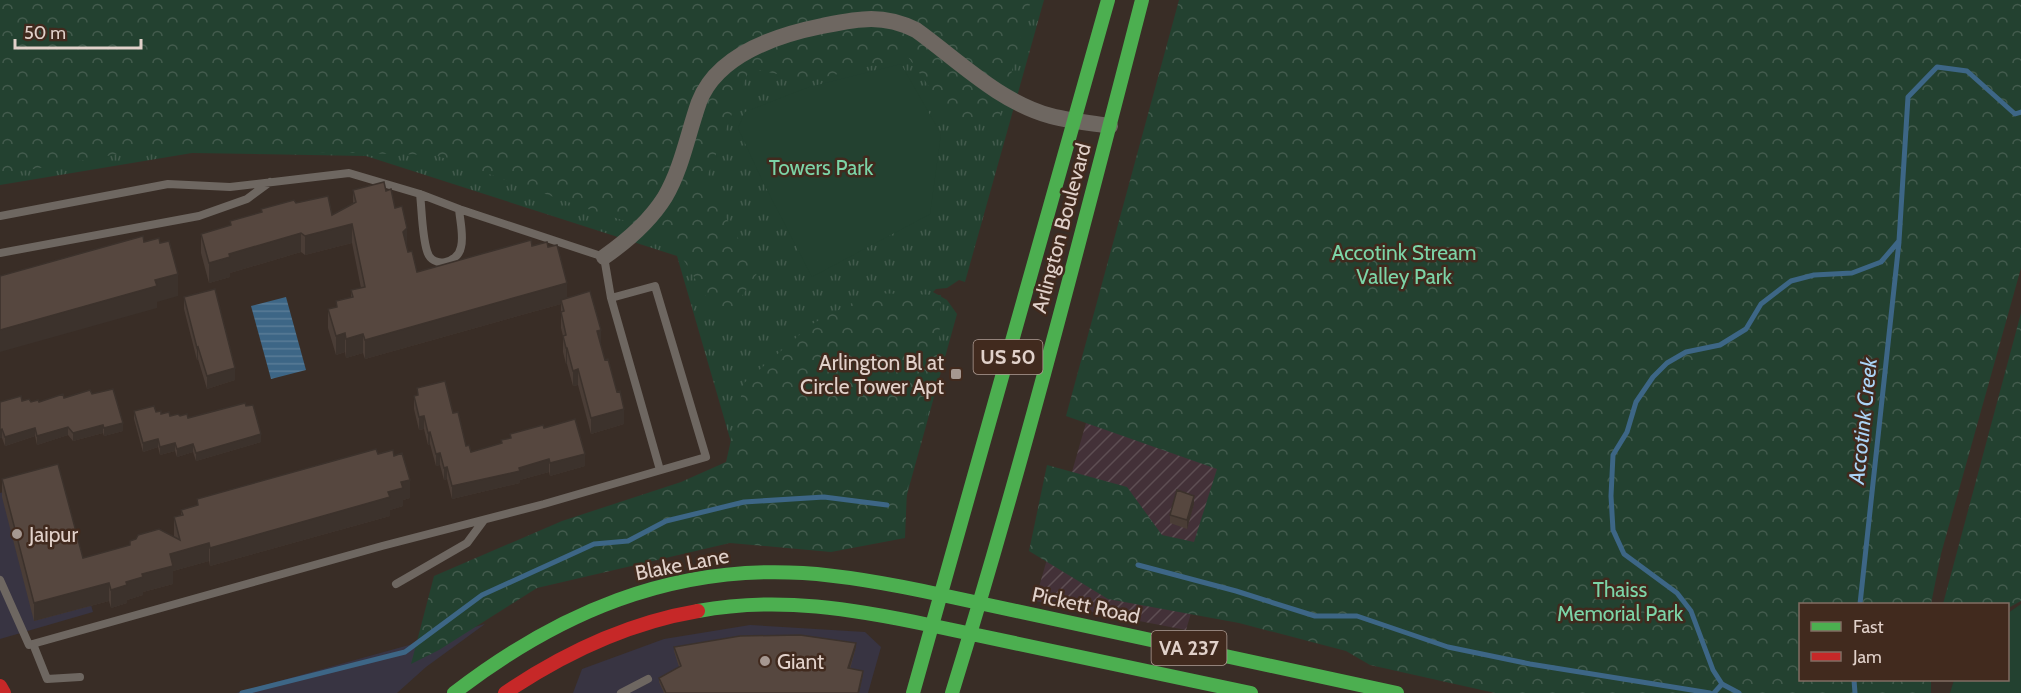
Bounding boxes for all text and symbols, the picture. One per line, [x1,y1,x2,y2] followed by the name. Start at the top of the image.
[15,12,141,50] scale bar
[24,22,66,44] text: 50 m
[1026,140,1096,316] street label: Arlington Boulevard
[769,155,874,180] park label: Towers Park
[1332,240,1476,289] park label: Accotink Stream Valley Park
[974,340,1042,374] road number: US 50
[800,350,944,399] place label: Arlington Bl at Circle Tower Apt
[1843,356,1883,486] water label: Accotink Creek
[949,367,963,381] marker: Arlington Bl at Circle Tower Apt
[28,522,78,547] place label: Jaipur
[10,527,24,541] marker: Jaipur
[633,543,731,585] street label: Blake Lane
[1557,577,1684,626] park label: Thaiss Memorial Park
[1030,581,1142,629] street label: Pickett Road
[1799,603,2009,681] legend
[1853,616,1884,638] text: Fast
[1152,631,1226,665] road number: VA 237
[1852,646,1882,668] text: Jam
[777,649,824,674] place label: Giant
[758,654,772,668] marker: Giant

